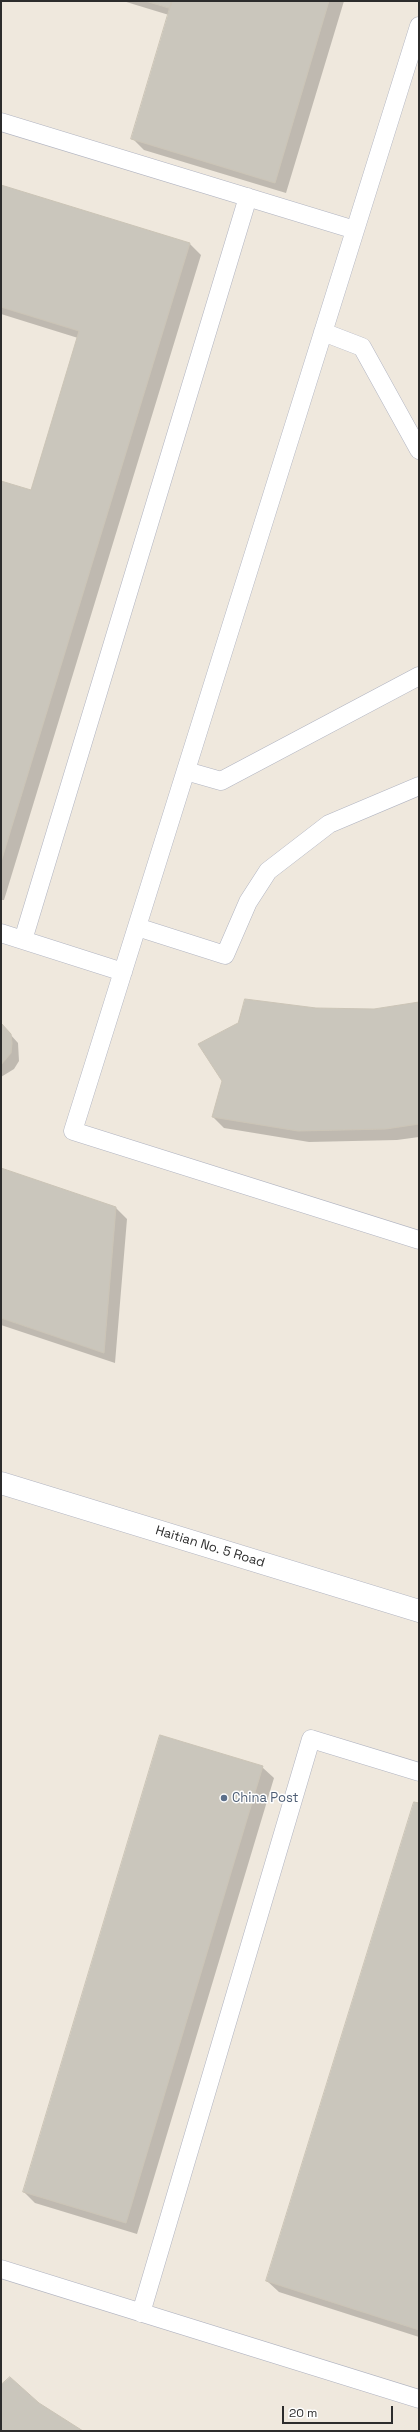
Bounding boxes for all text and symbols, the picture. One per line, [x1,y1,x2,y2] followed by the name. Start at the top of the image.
[154,1523,266,1571] street label: Haitian No. 5 Road
[232,1790,299,1806] place label: China Post
[219,1793,229,1803] marker: China Post
[284,2398,395,2424] scale bar
[289,2405,317,2421] text: 20 m

